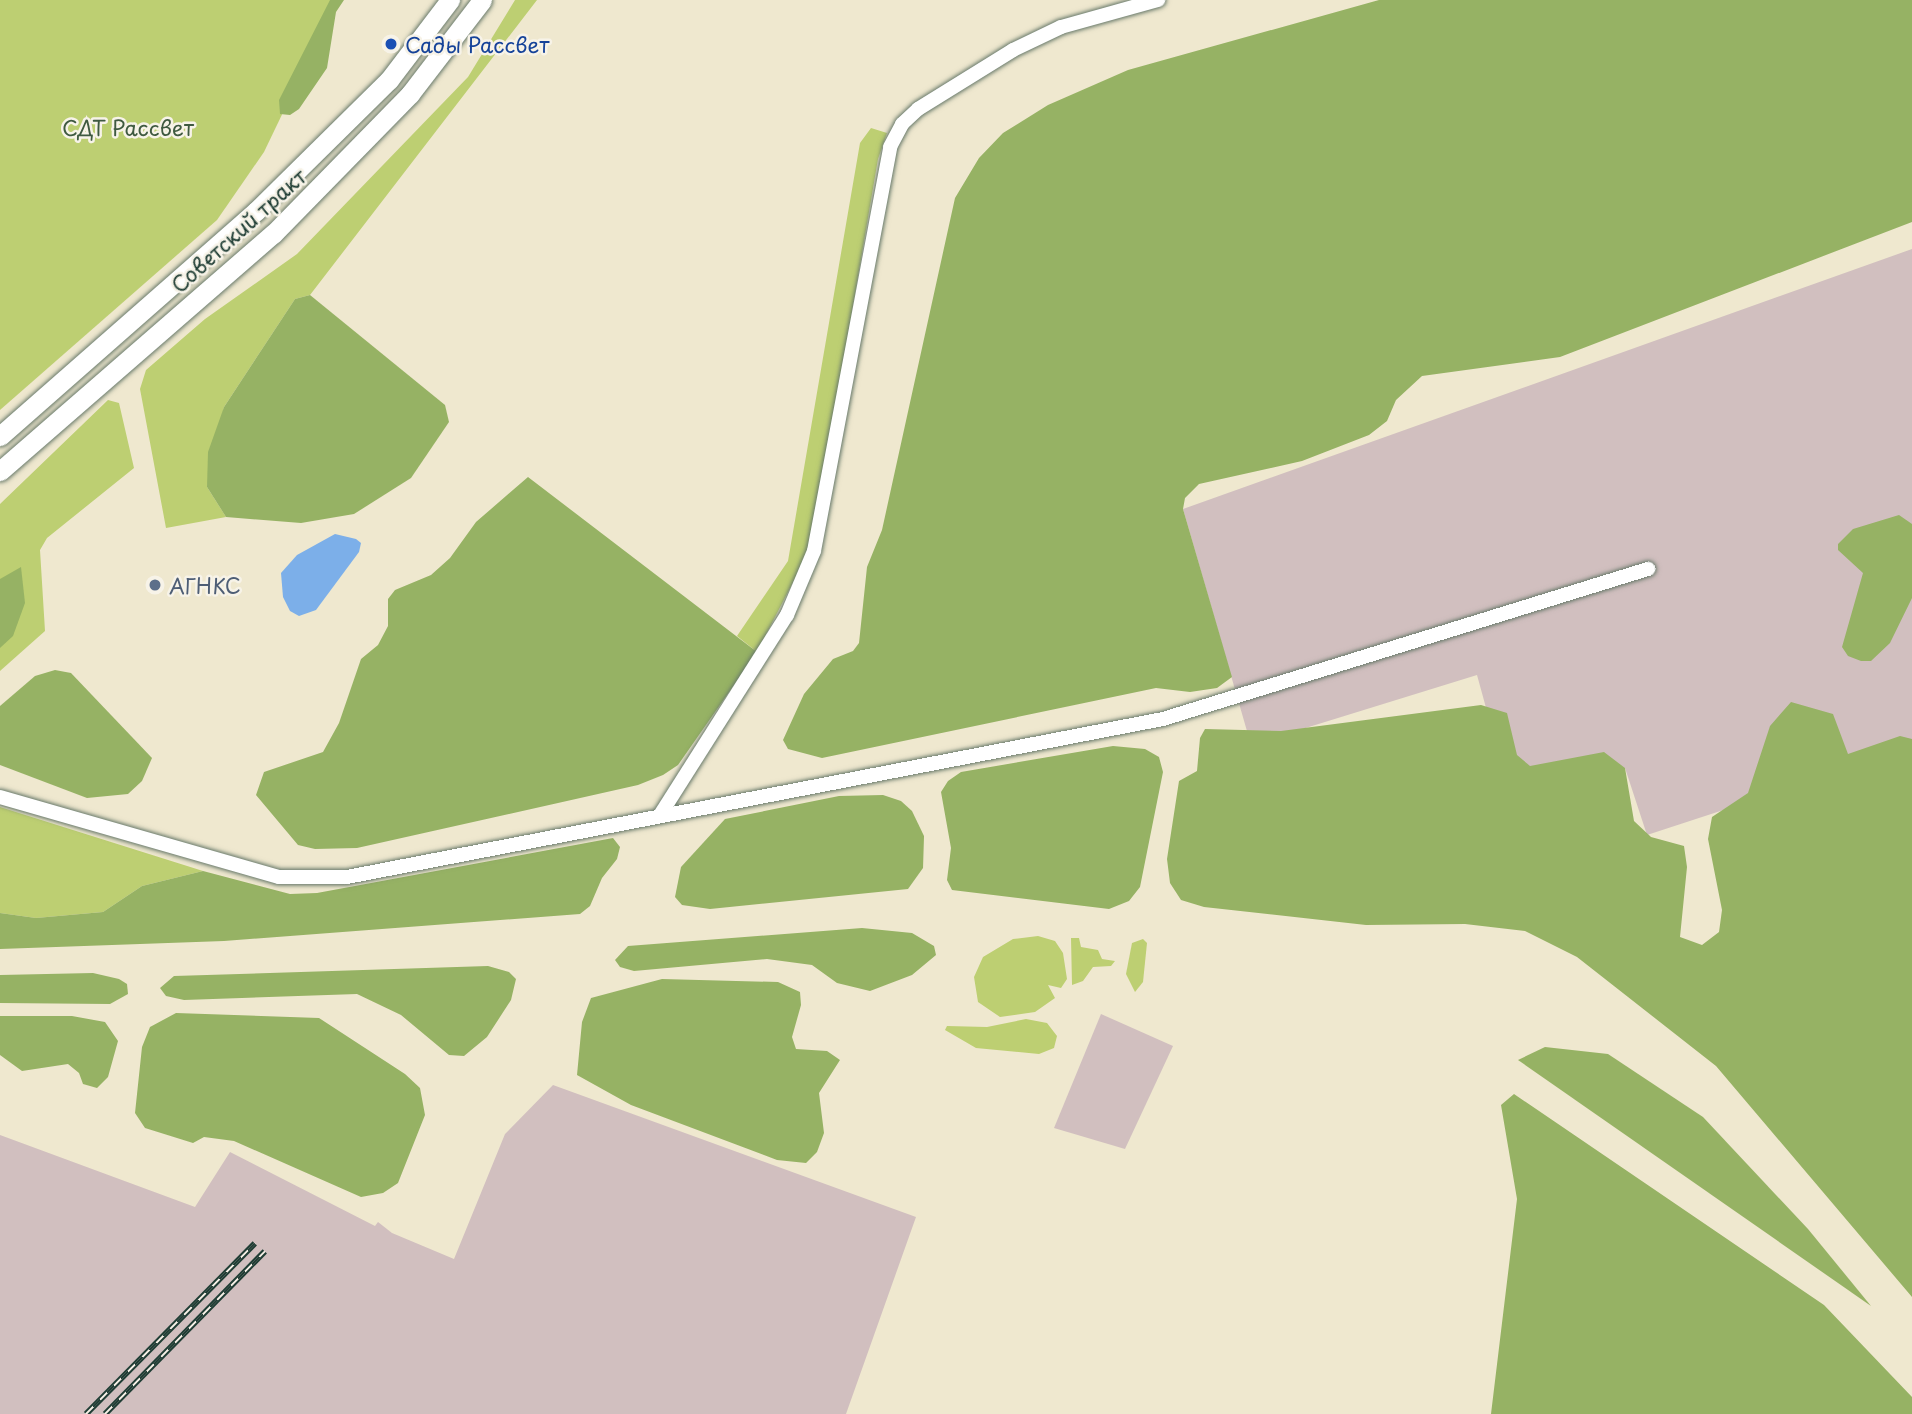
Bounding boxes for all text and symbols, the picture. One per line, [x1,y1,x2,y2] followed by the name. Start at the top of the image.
[405,31,549,57] place label: Сады Рассвет
[383,36,399,52] marker: Сады Рассвет
[61,114,195,140] park label: СДТ Рассвет
[165,163,311,297] street label: Советский тракт
[169,572,241,598] place label: АГНКС
[147,577,163,593] marker: АГНКС

